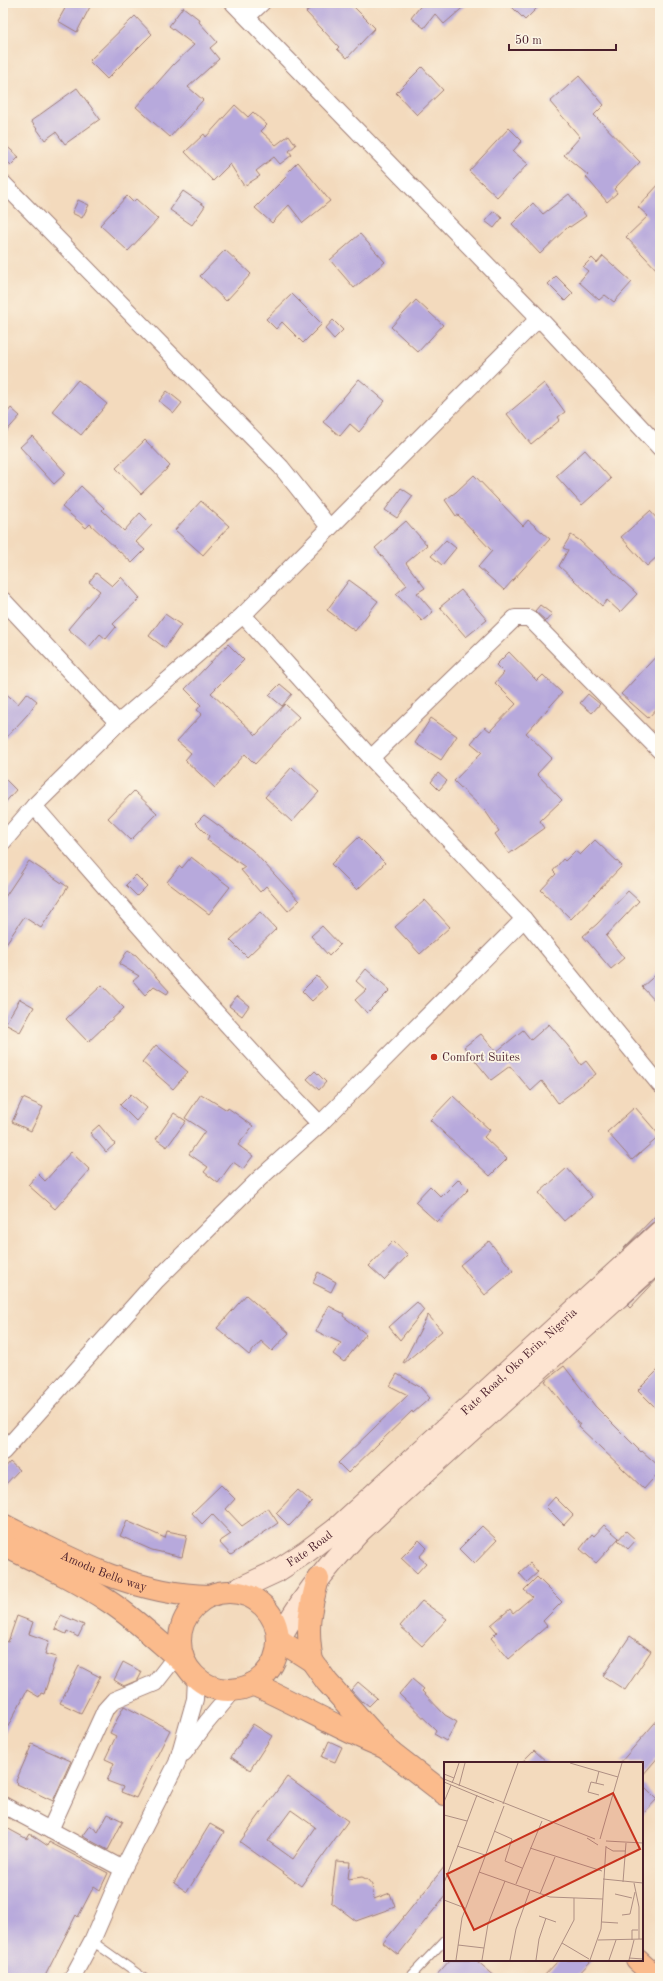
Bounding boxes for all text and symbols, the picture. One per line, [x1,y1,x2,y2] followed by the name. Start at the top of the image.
[509,26,616,52] scale bar
[515,34,542,47] text: 50 m
[429,1052,439,1062] marker: Comfort Suites
[442,1052,520,1064] place label: Comfort Suites
[459,1306,580,1418] street label: Fate Road, Oko Erin, Nigeria
[285,1529,335,1570] street label: Fate Road
[58,1550,148,1594] street label: Amodu Bello way
[444,1762,643,1961] inset map

